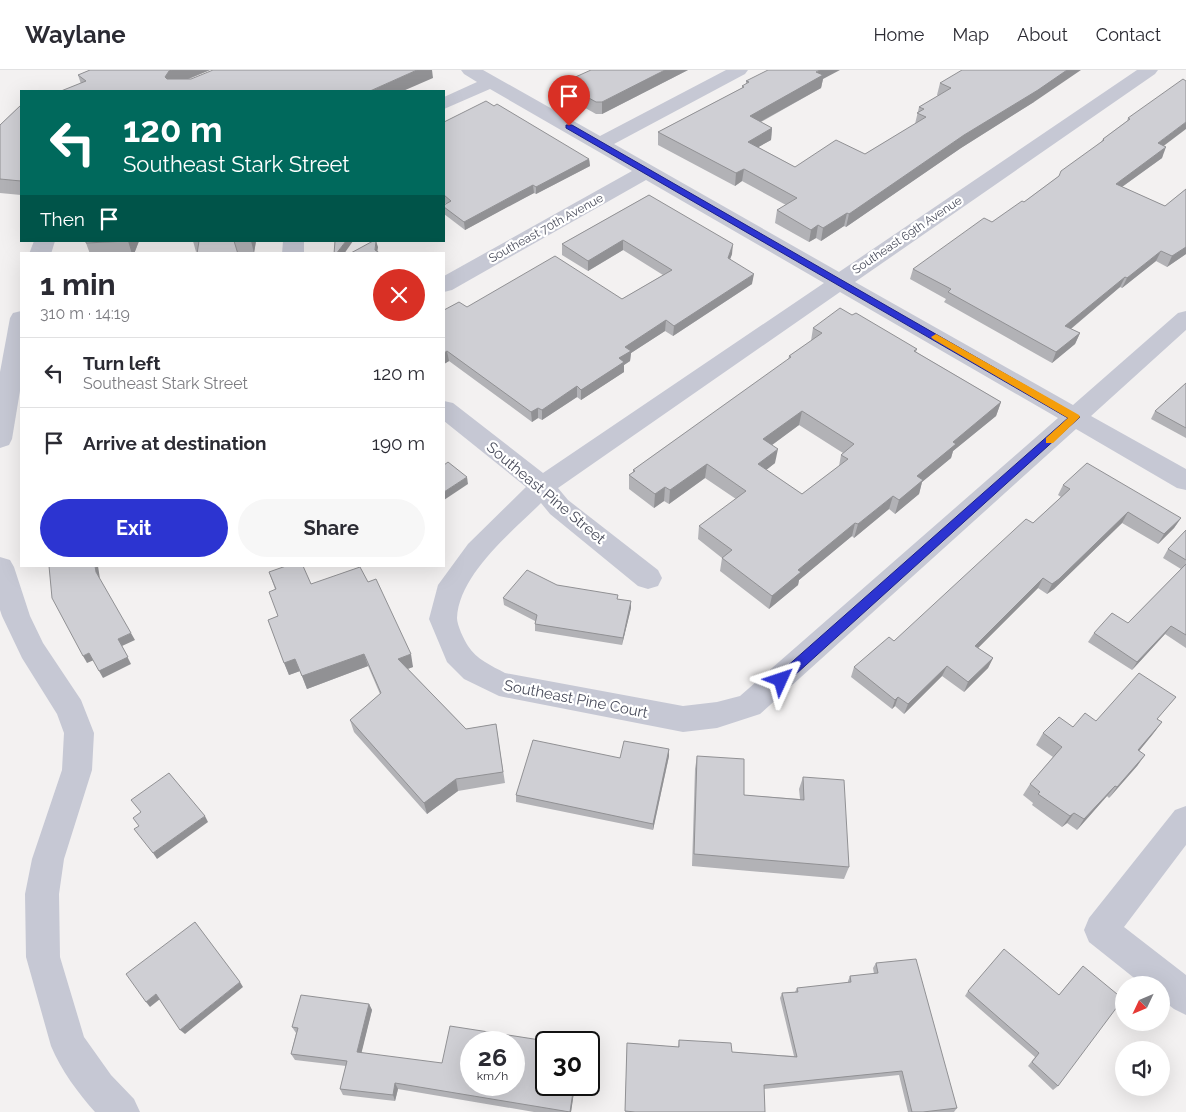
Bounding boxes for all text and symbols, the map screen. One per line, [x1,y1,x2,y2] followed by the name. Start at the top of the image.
[25,20,126,49] text: Waylane
[873,24,924,45] text: Home
[952,24,989,45] text: Map
[1017,24,1068,45] text: About
[1096,24,1161,45] text: Contact
[548,75,590,126] pin
[555,82,583,110] icon: arrive
[123,109,223,150] text: 120 m
[40,110,105,175] icon: left
[123,151,350,177] text: Southeast Stark Street
[486,191,606,265] street label: Southeast 70th Avenue
[850,193,964,277] street label: Southeast 69th Avenue
[95,205,123,233] icon: arrive
[40,208,85,230] text: Then
[40,267,116,302] text: 1 min
[373,269,425,321] button: close
[40,304,130,323] text: 310 m · 14:19
[83,352,160,374] text: Turn left
[40,359,68,387] icon: left
[373,362,425,384] text: 120 m
[83,374,248,393] text: Southeast Stark Street
[40,429,68,457] icon: arrive
[83,432,267,454] text: Arrive at destination
[372,432,425,454] text: 190 m
[483,438,609,548] street label: Southeast Pine Street
[40,499,228,557] button: Exit
[238,499,425,557] button: Share
[754,653,806,705] position arrow
[503,676,649,722] street label: Southeast Pine Court
[1115,976,1170,1031] north arrow
[1115,976,1170,1096] map controls
[535,1031,600,1096] speed limit sign: 30
[1115,1041,1170,1096] button: sound
[478,1042,507,1072] text: 26
[477,1069,508,1083] text: km/h

